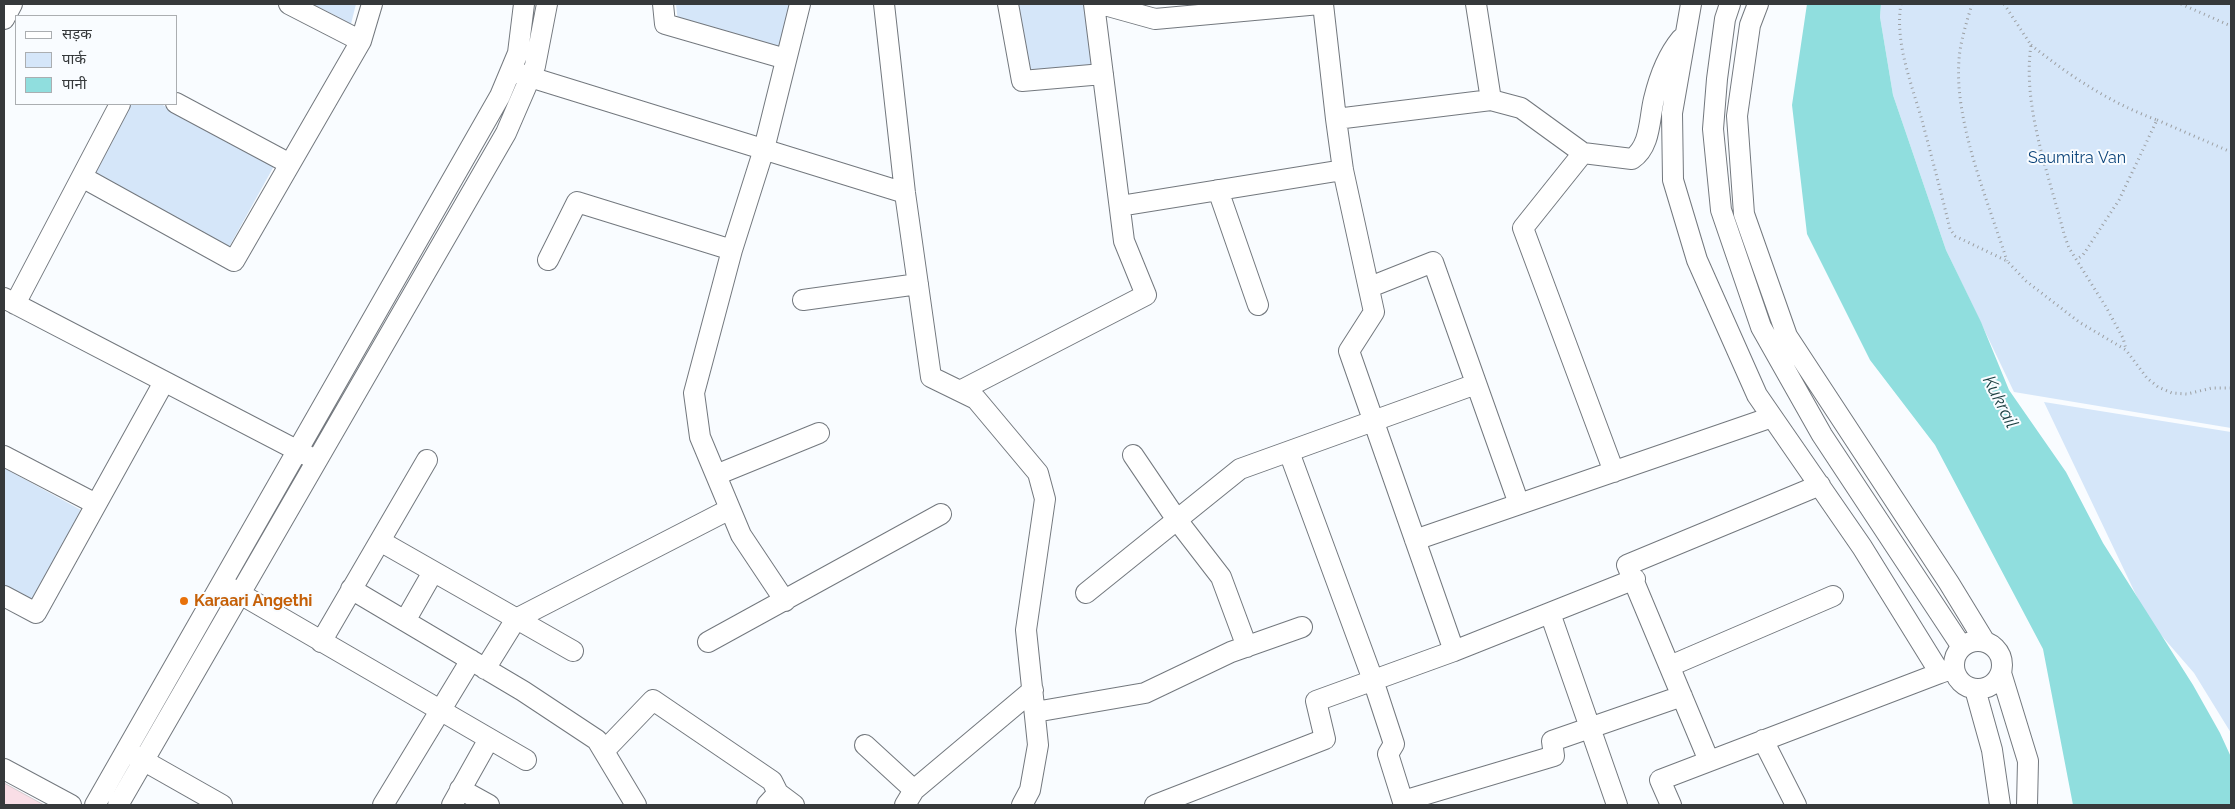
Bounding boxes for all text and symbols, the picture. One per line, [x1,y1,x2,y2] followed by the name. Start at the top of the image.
[15,15,178,105] legend
[62,25,92,43] text: सड़क
[62,50,86,68] text: पार्क
[62,75,87,93] text: पानी
[2028,148,2126,168] park label: Saumitra Van
[1978,372,2022,432] water label: Kukrail
[194,591,312,611] place label: Karaari Angethi
[178,595,190,607] marker: Karaari Angethi

